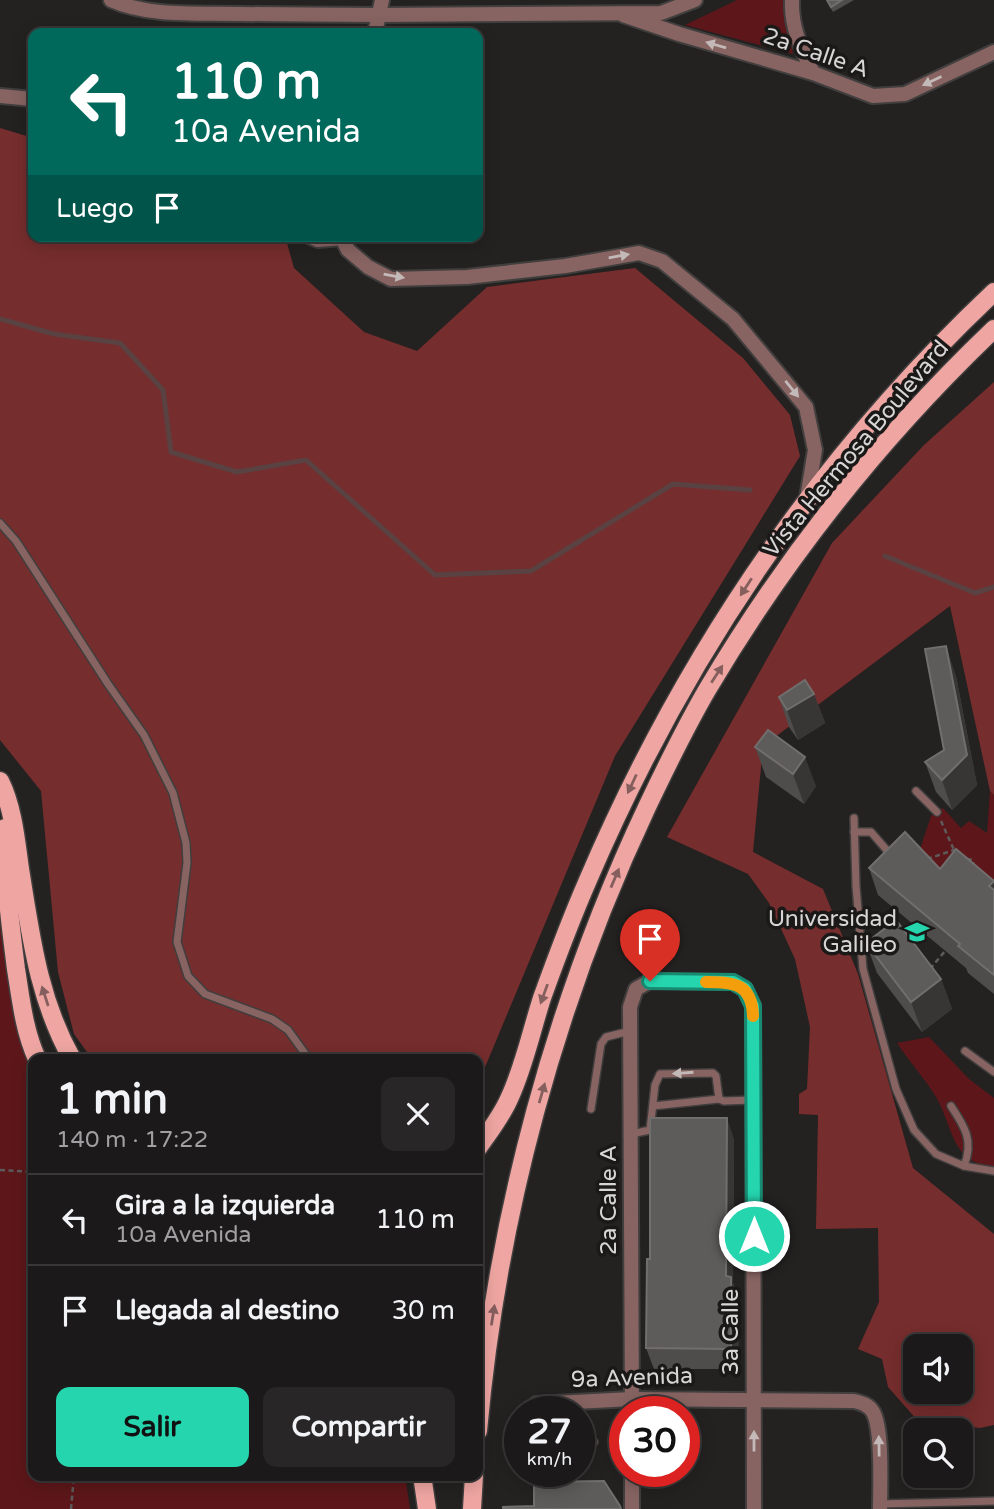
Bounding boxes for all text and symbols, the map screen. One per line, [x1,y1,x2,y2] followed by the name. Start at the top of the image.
[759,22,873,84] street label: 2a Calle A
[705,39,726,49] one-way arrow
[171,53,321,112] text: 110 m
[56,56,147,147] icon: left
[922,75,942,87] one-way arrow
[171,113,361,151] text: 10a Avenida
[148,189,186,227] icon: arrive
[56,193,134,224] text: Luego
[608,250,630,261] one-way arrow
[383,271,405,282] one-way arrow
[757,335,955,563] street label: Vista Hermosa Boulevard
[784,380,798,398] one-way arrow
[740,578,753,597] one-way arrow
[710,665,723,684] one-way arrow
[626,774,638,794] one-way arrow
[610,867,621,888] one-way arrow
[768,905,897,959] place label: Universidad Galileo
[620,909,680,981] pin
[903,918,931,946] school or university icon: Universidad Galileo
[631,920,669,958] icon: arrive
[538,983,549,1004] one-way arrow
[39,986,50,1007] one-way arrow
[671,1068,693,1079] one-way arrow
[56,1074,168,1125] text: 1 min
[381,1077,455,1151] button: close
[537,1082,548,1104] one-way arrow
[56,1126,208,1154] text: 140 m · 17:22
[595,1145,623,1255] street label: 2a Calle A
[115,1190,335,1221] text: Gira a la izquierda
[717,1199,791,1273] position arrow
[56,1201,94,1239] icon: left
[375,1204,455,1235] text: 110 m
[115,1221,251,1249] text: 10a Avenida
[717,1289,745,1375] street label: 3a Calle
[56,1292,94,1330] icon: arrive
[115,1295,339,1326] text: Llegada al destino
[392,1295,455,1326] text: 30 m
[488,1304,499,1326] one-way arrow
[903,1334,973,1488] map controls
[903,1334,973,1404] button: sound
[571,1362,693,1394] street label: 9a Avenida
[56,1387,249,1467] button: Salir
[263,1387,455,1467] button: Compartir
[609,1396,700,1487] speed limit sign: 30
[528,1411,571,1453] text: 27
[903,1418,973,1488] button: search
[748,1430,760,1452] one-way arrow
[873,1435,885,1457] one-way arrow
[527,1448,572,1470] text: km/h

